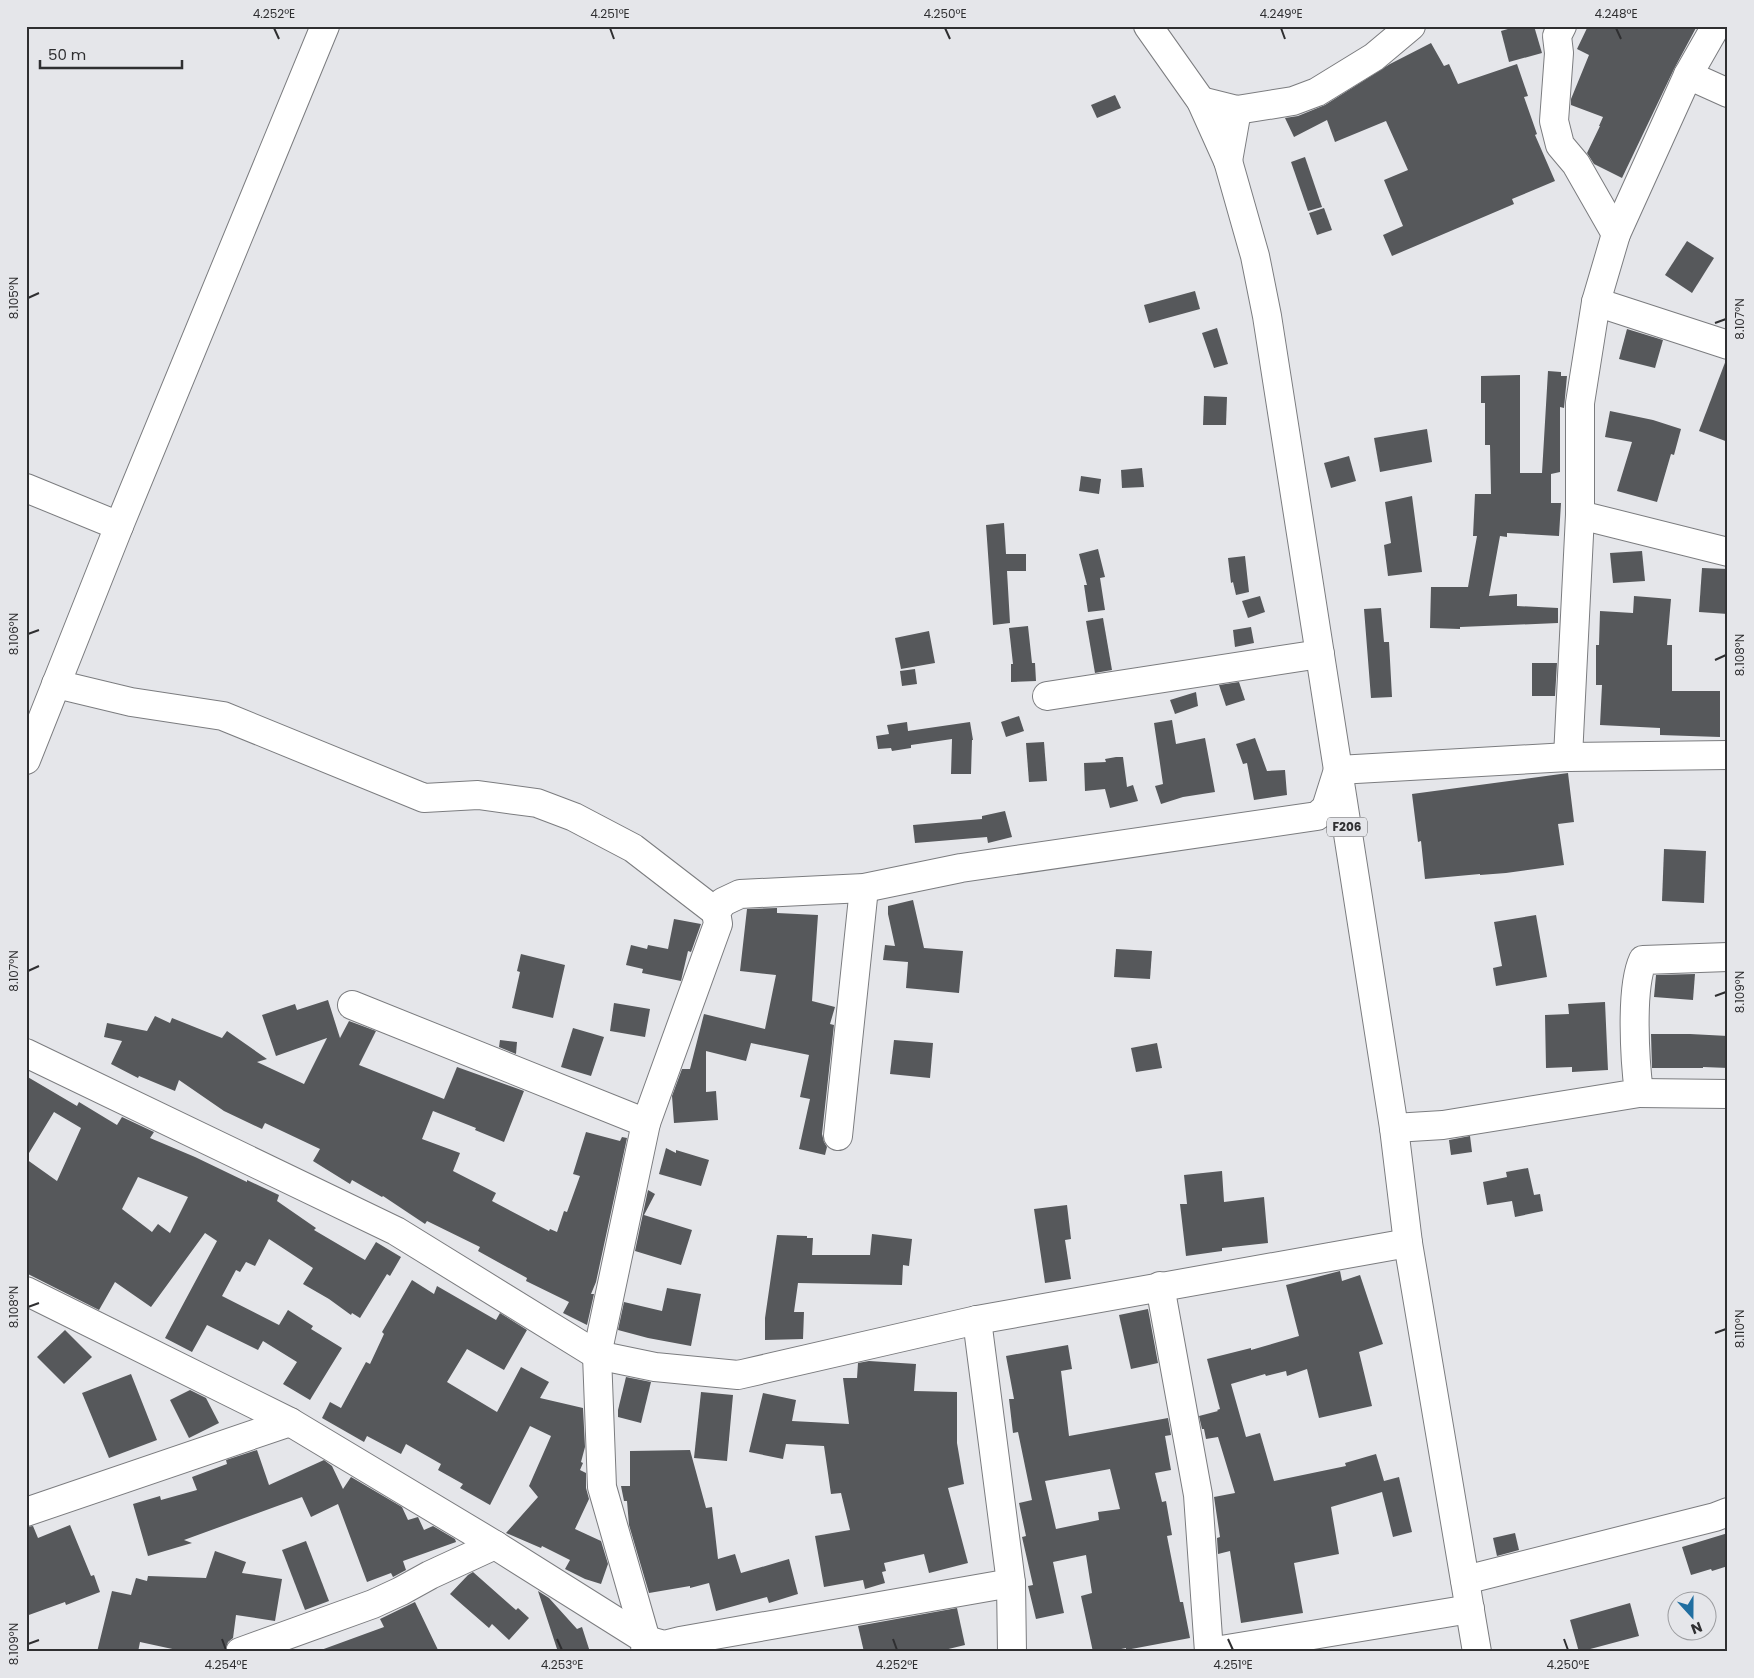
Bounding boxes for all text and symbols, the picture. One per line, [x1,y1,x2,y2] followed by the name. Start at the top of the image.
[253,5,295,22] text: 4.252°E
[590,5,630,22] text: 4.251°E
[923,5,967,22] text: 4.250°E
[1259,5,1303,22] text: 4.249°E
[1594,5,1638,22] text: 4.248°E
[40,38,182,70] scale bar
[48,44,86,65] text: 50 m
[5,277,22,319] text: 8.105°N
[1731,298,1748,340] text: 8.107°N
[5,613,22,655] text: 8.106°N
[1731,634,1748,676] text: 8.108°N
[1327,818,1367,836] road number: F206
[5,950,22,992] text: 8.107°N
[1731,971,1748,1013] text: 8.109°N
[5,1286,22,1328] text: 8.108°N
[1731,1310,1748,1348] text: 8.110°N
[1666,1590,1716,1640] north arrow
[1688,1617,1705,1639] text: N
[5,1623,22,1665] text: 8.109°N
[204,1656,248,1673] text: 4.254°E
[541,1656,583,1673] text: 4.253°E
[876,1656,918,1673] text: 4.252°E
[1213,1656,1253,1673] text: 4.251°E
[1546,1656,1590,1673] text: 4.250°E

